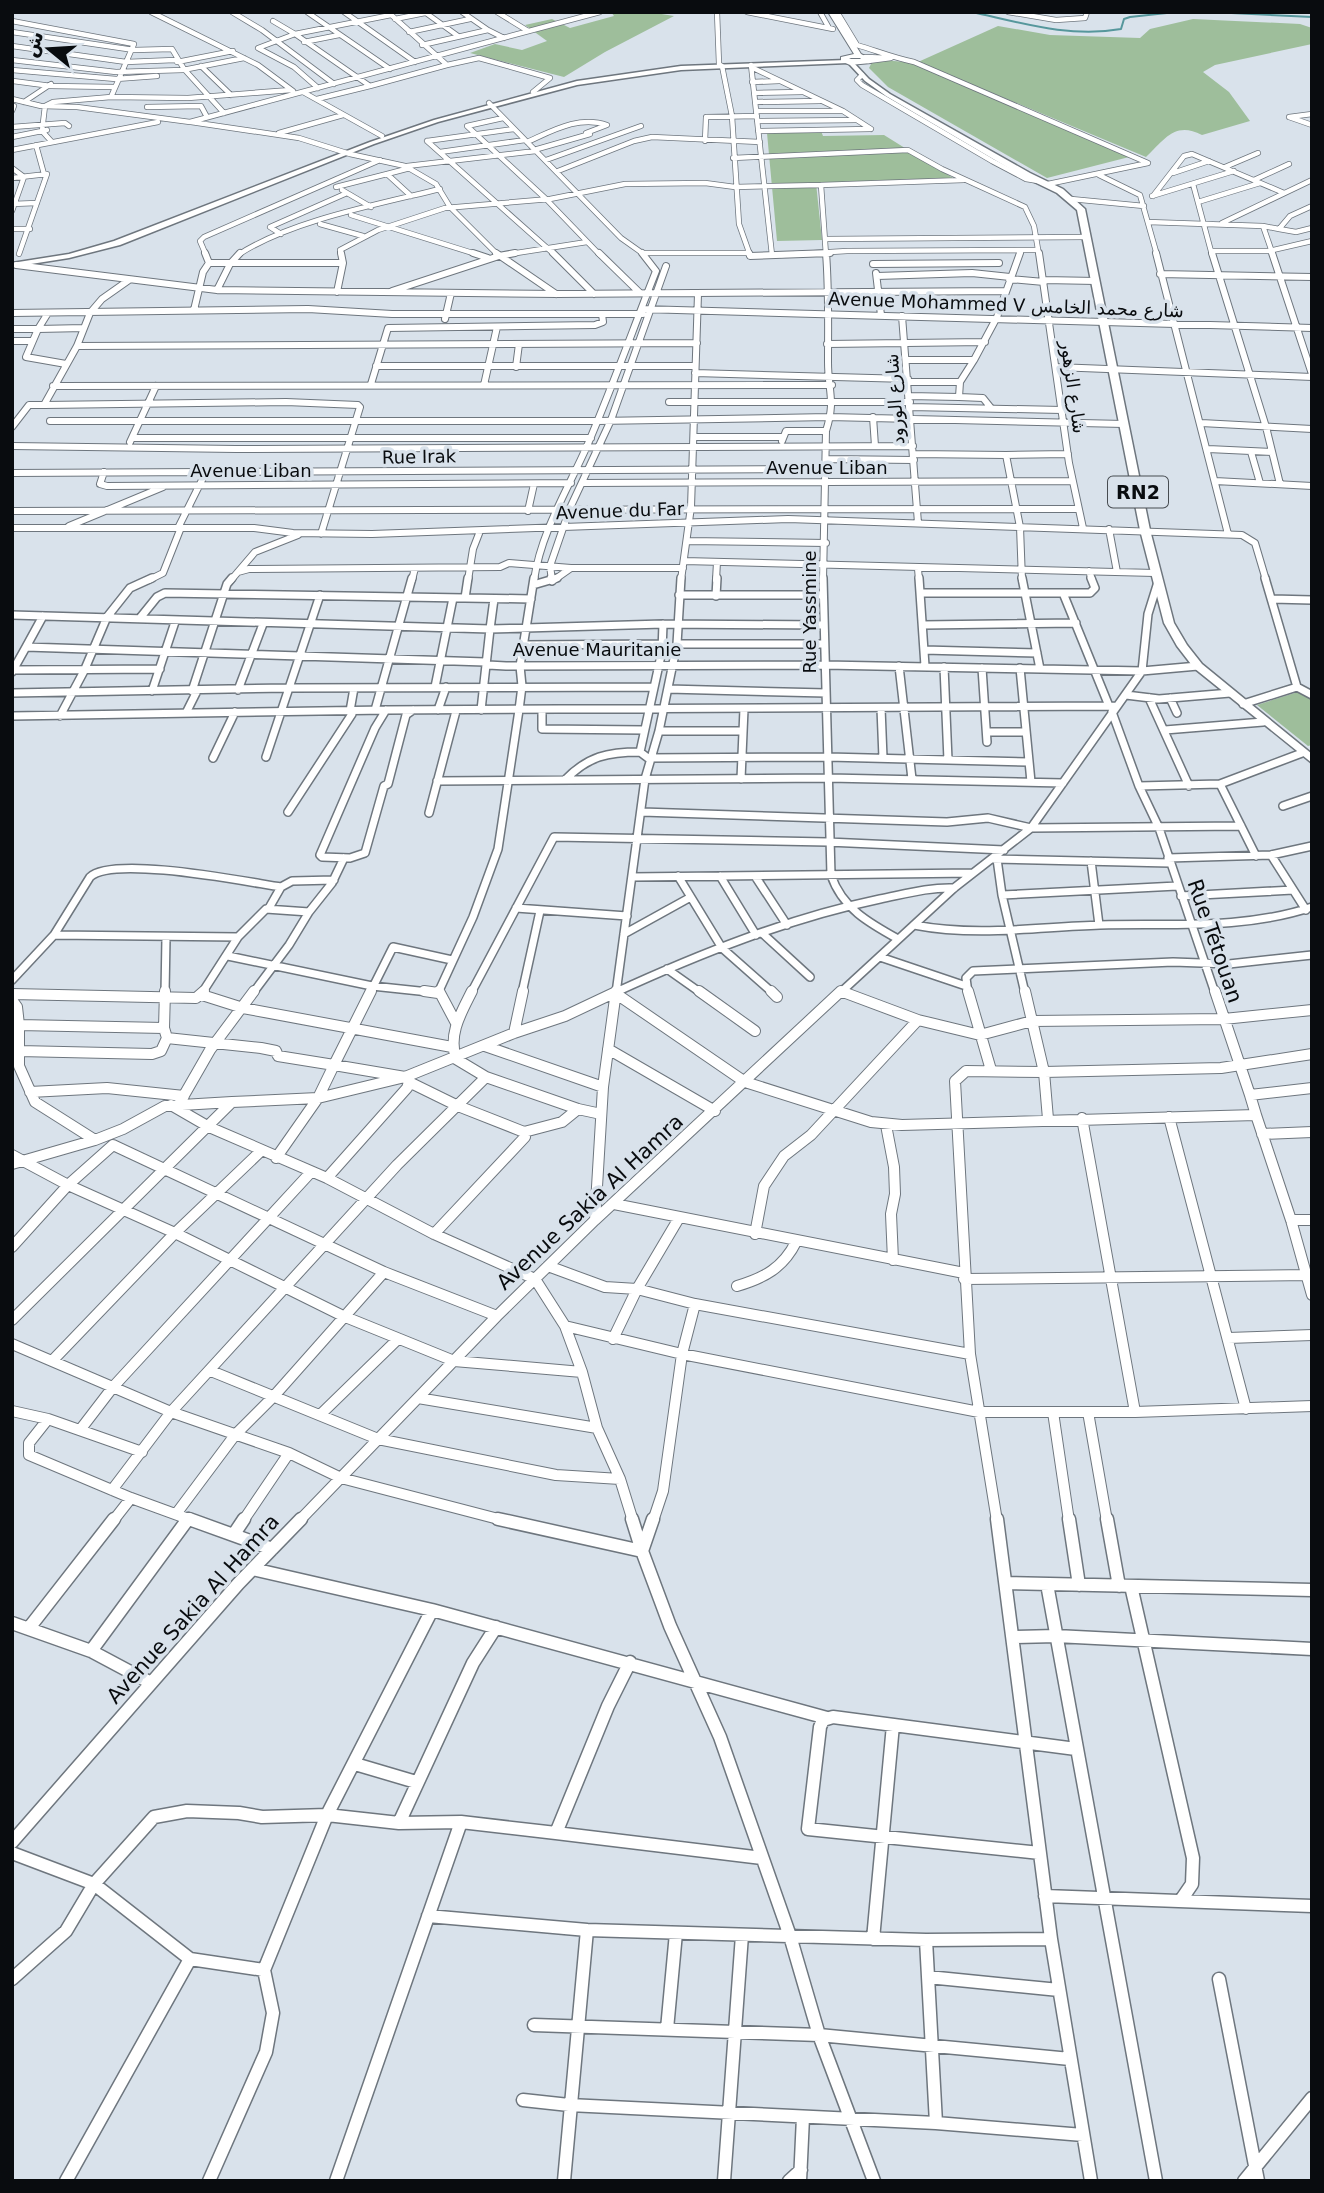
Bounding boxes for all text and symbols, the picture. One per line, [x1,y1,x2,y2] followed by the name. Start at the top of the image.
[14,14,84,84] north arrow
[18,28,48,60] text: ش
[828,288,1184,322] street label: Avenue Mohammed V شارع محمد الخامس
[1055,338,1090,435] street label: شارع الزهور
[881,353,909,445] street label: شارع الورود
[382,445,457,468] street label: Rue Irak
[766,457,888,478] street label: Avenue Liban
[190,460,312,481] street label: Avenue Liban
[1108,477,1168,508] road number: RN2
[556,498,685,523] street label: Avenue du Far
[799,550,820,674] street label: Rue Yassmine
[513,639,681,660] street label: Avenue Mauritanie
[1183,876,1247,1006] street label: Rue Tétouan
[492,1109,688,1295] street label: Avenue Sakia Al Hamra
[102,1510,284,1708] street label: Avenue Sakia Al Hamra

